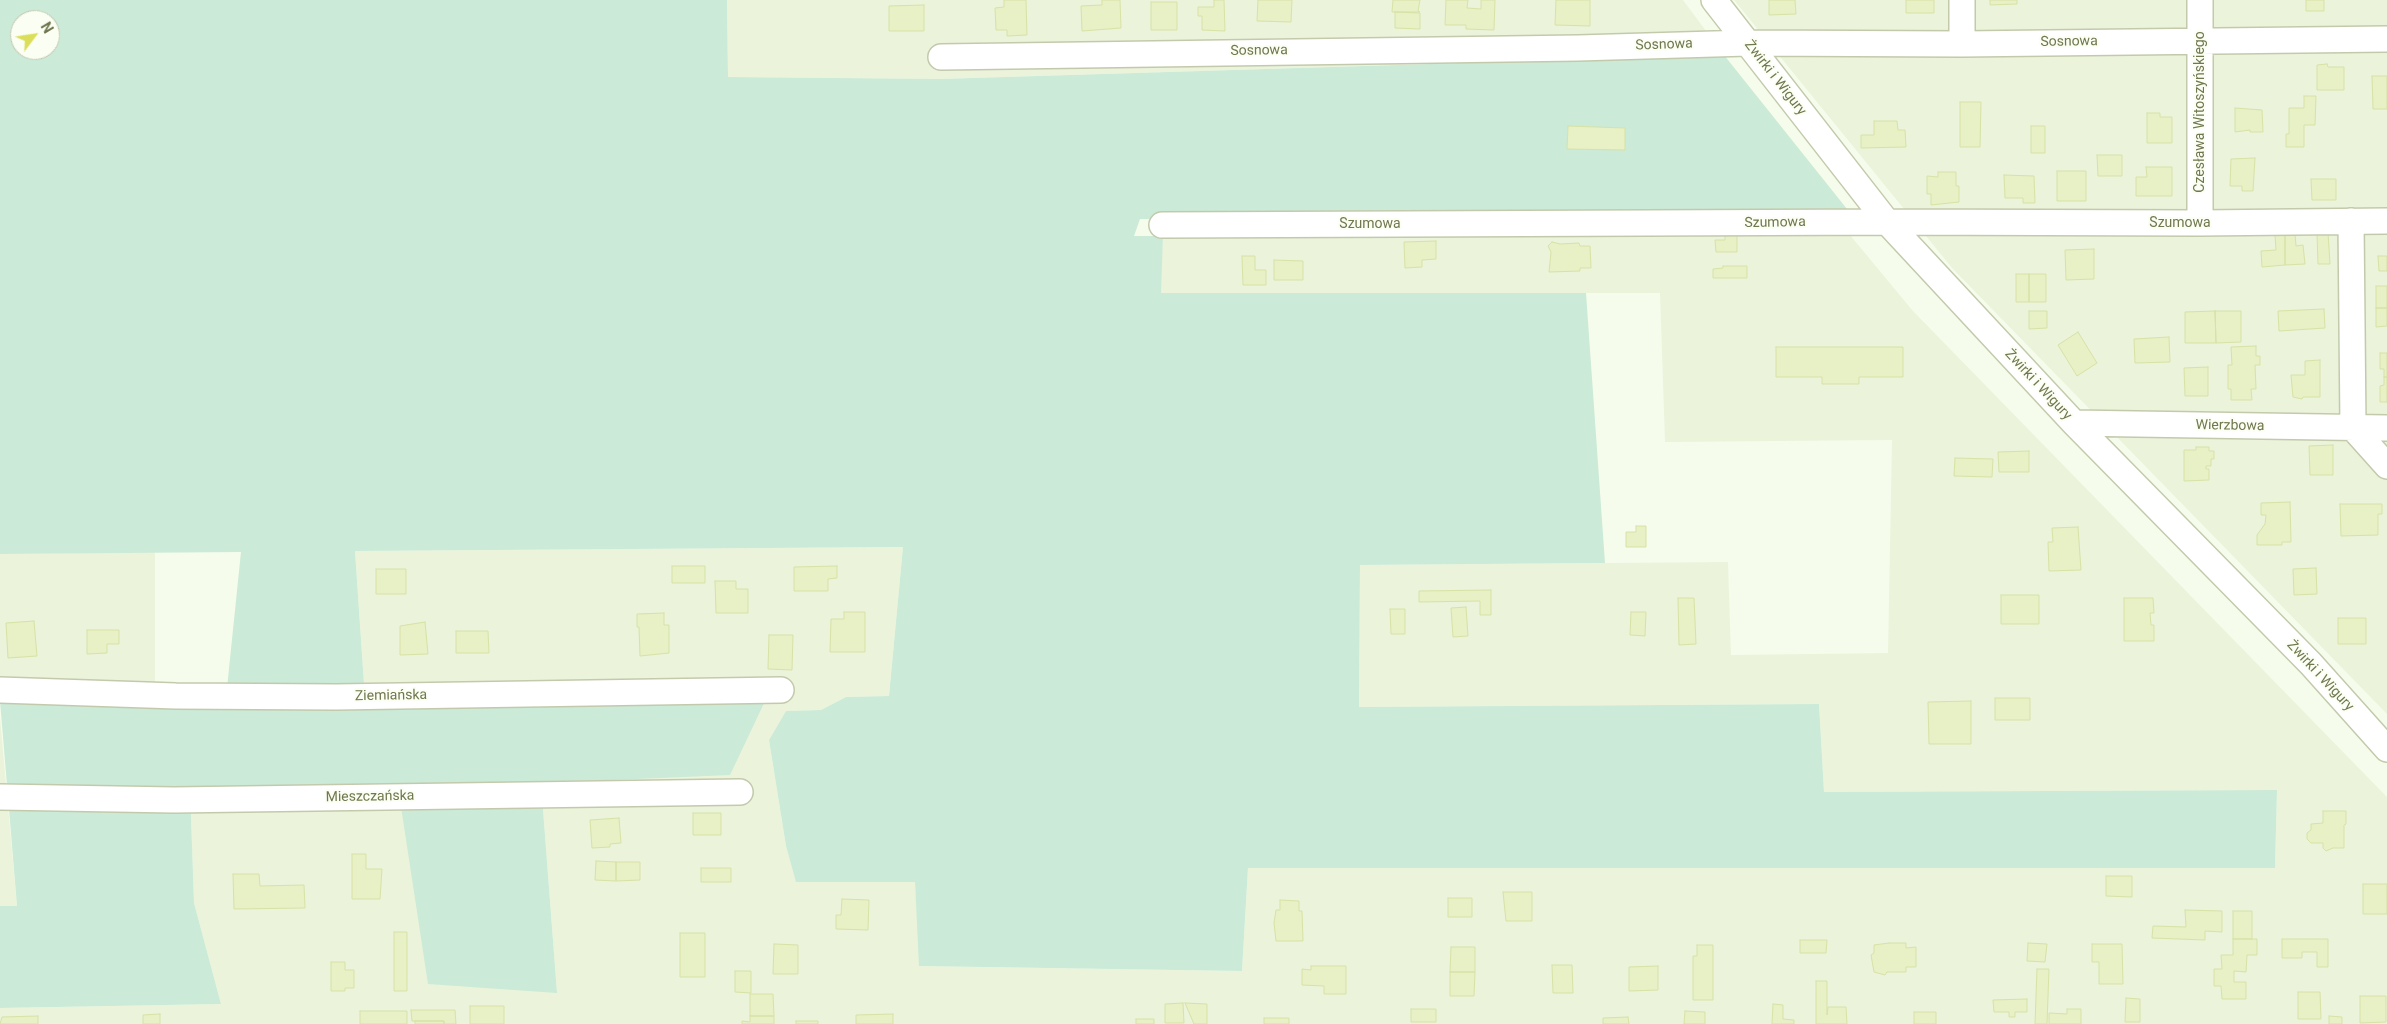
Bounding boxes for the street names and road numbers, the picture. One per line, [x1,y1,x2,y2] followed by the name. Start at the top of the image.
[2192,31,2208,193] street label: Czesława Witoszyńskiego
[2040,33,2098,51] street label: Sosnowa
[1635,36,1693,54] street label: Sosnowa
[1740,37,1810,119] street label: Żwirki i Wigury
[1230,42,1288,60] street label: Sosnowa
[1744,214,1806,232] street label: Szumowa
[2149,215,2211,231] street label: Szumowa
[1339,216,1401,232] street label: Szumowa
[2001,346,2075,424] street label: Żwirki i Wigury
[2195,417,2265,435] street label: Wierzbowa
[2283,637,2357,715] street label: Żwirki i Wigury
[355,687,427,705] street label: Ziemiańska
[326,788,414,806] street label: Mieszczańska

